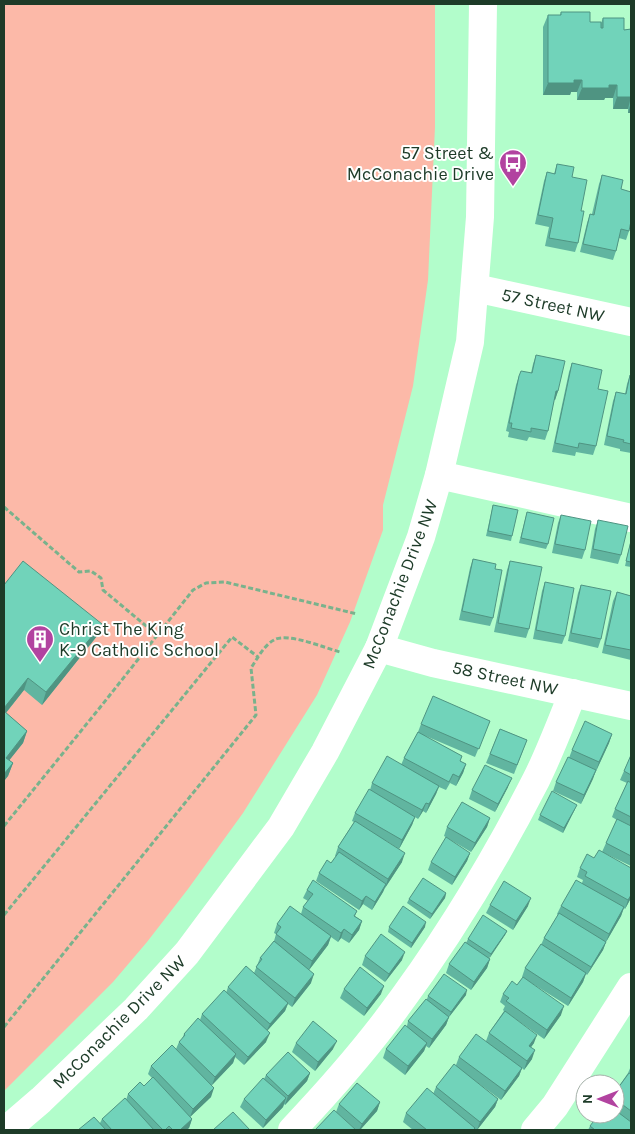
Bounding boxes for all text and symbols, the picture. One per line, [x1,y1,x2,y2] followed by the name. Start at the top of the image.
[347,142,494,185] place label: 57 Street & McConachie Drive
[498,148,528,187] bus stop icon: 57 Street & McConachie Drive
[499,283,607,327] street label: 57 Street NW
[357,496,443,672] street label: McConachie Drive NW
[59,618,219,661] place label: Christ The King K-9 Catholic School
[25,624,55,663] building icon: Christ The King K-9 Catholic School
[450,656,560,700] street label: 58 Street NW
[48,951,190,1093] street label: McConachie Drive NW
[575,1074,625,1124] north arrow
[579,1094,596,1104] text: N

